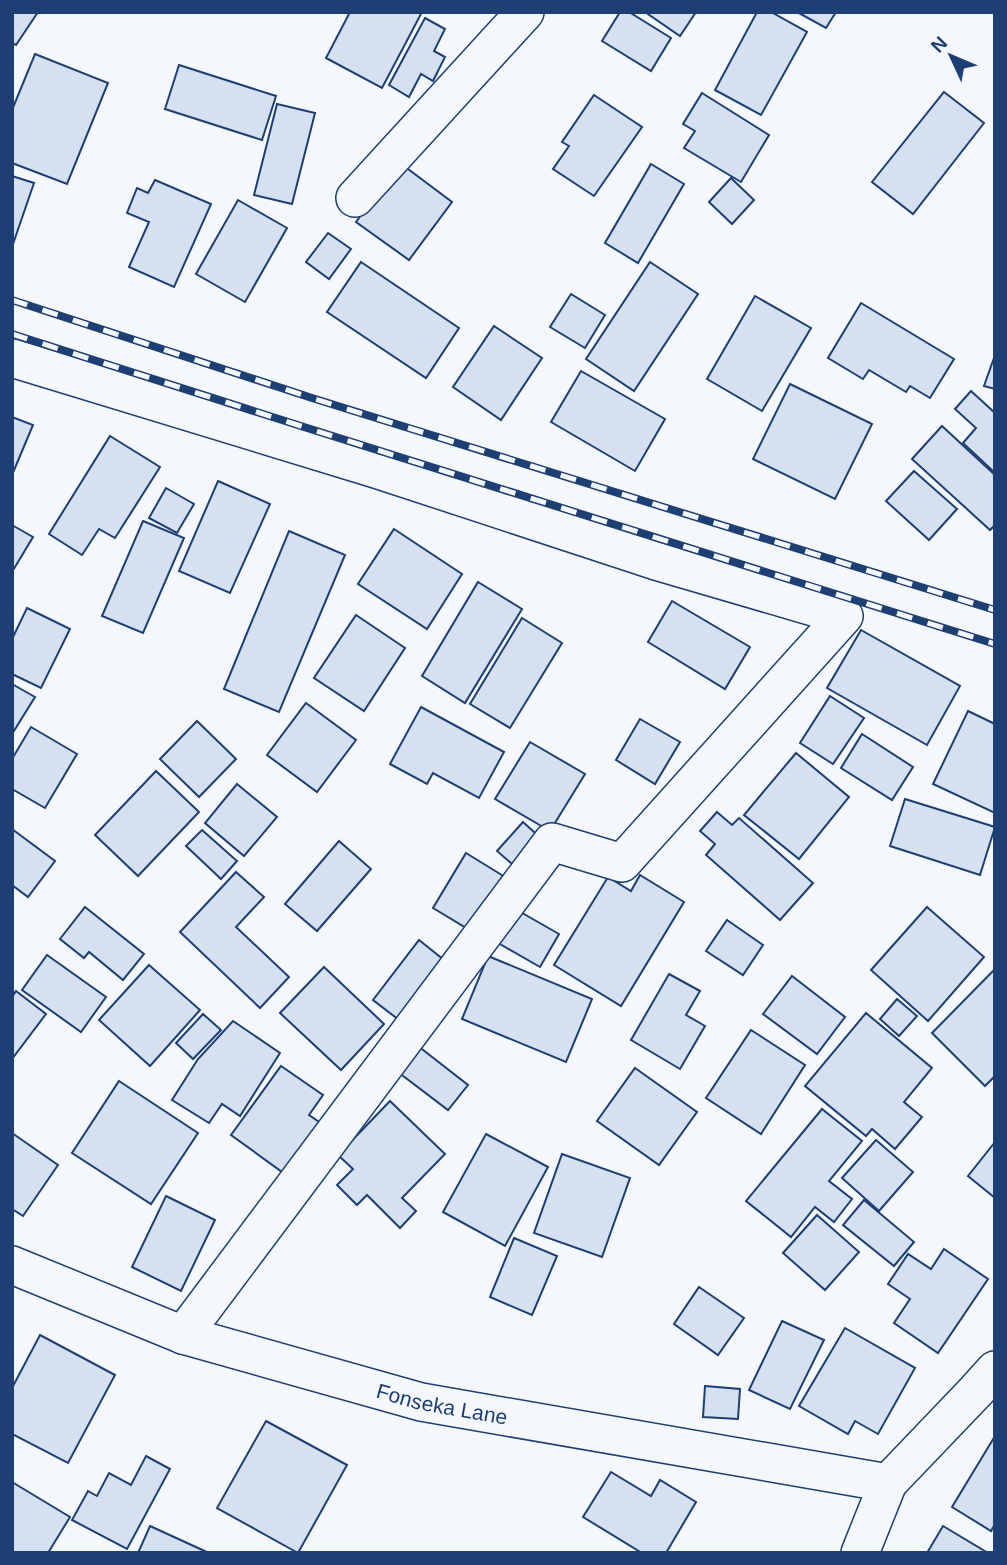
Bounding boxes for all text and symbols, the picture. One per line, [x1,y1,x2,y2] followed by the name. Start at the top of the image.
[916,21,986,91] north arrow
[927,32,951,57] text: N
[374,1379,509,1428] street label: Fonseka Lane

